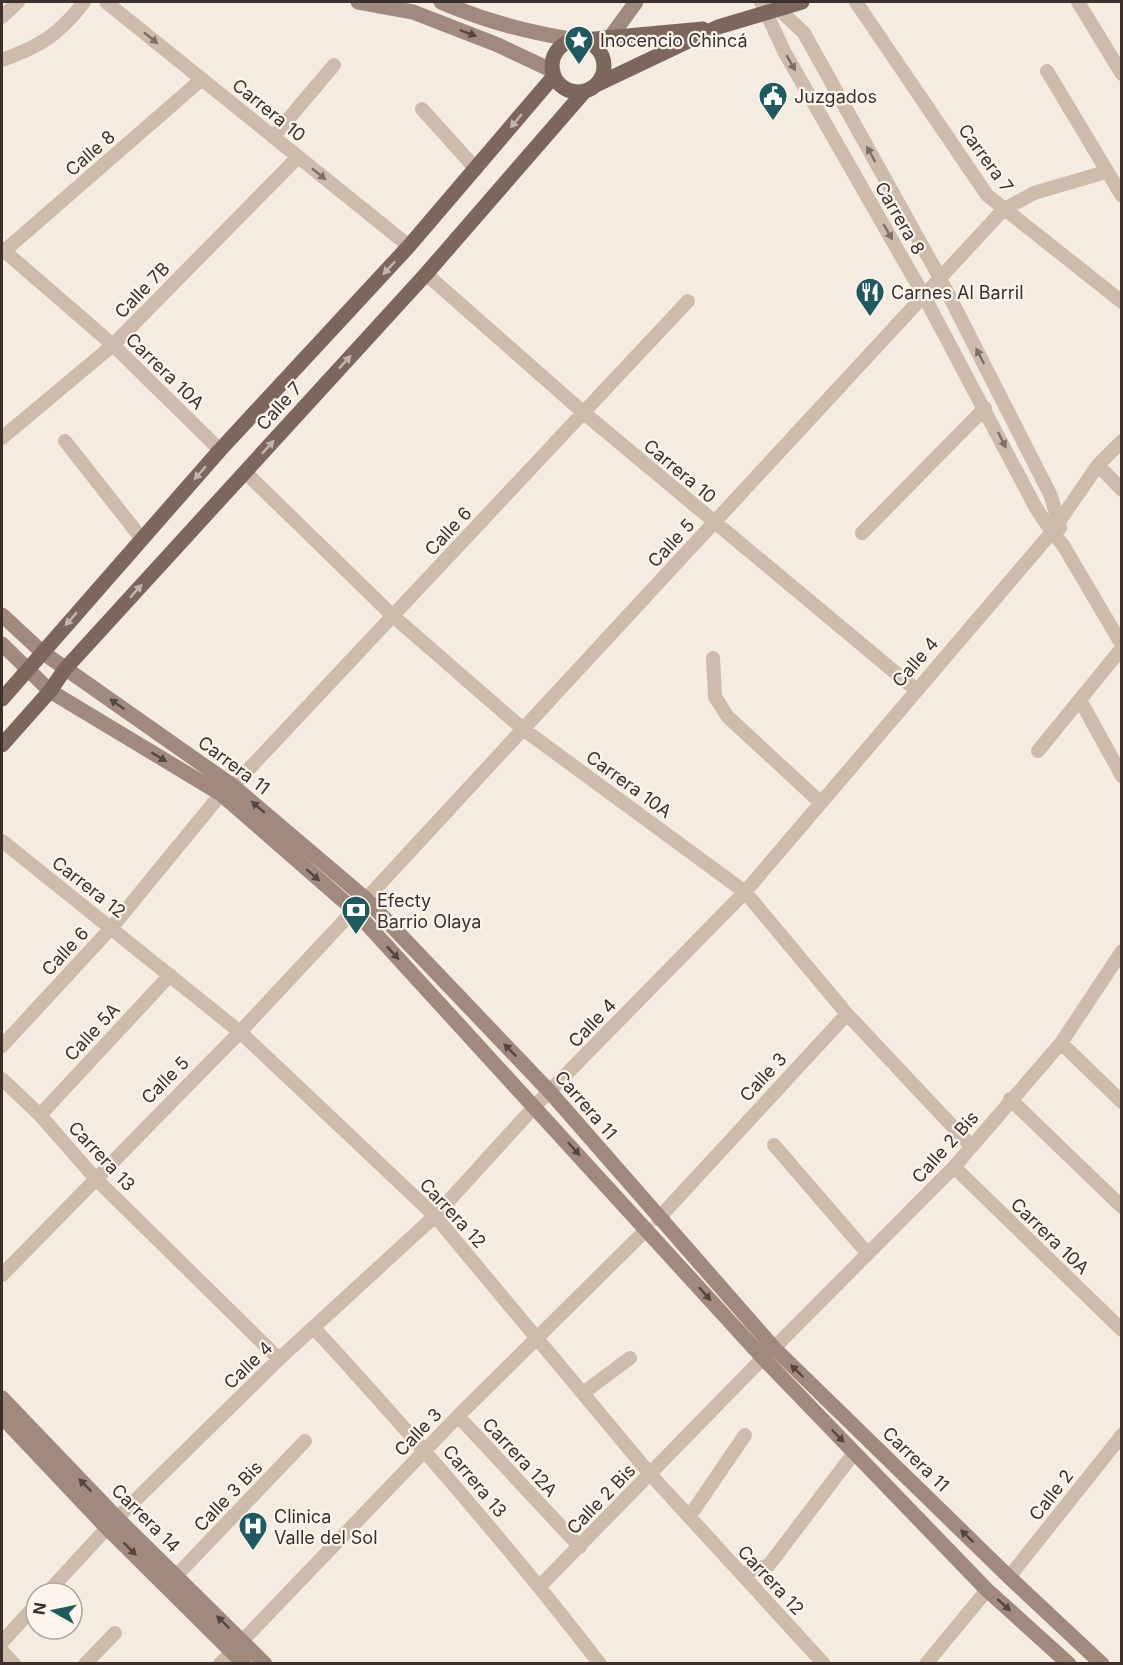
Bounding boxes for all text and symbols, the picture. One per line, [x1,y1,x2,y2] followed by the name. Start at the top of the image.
[563,24,595,66] place icon: Inocencio Chincá
[459,28,477,38] one-way arrow
[600,30,748,51] place label: Inocencio Chincá
[143,32,159,45] one-way arrow
[785,55,795,72] one-way arrow
[228,74,310,146] street label: Carrera 10
[757,80,789,122] public building icon: Juzgados
[794,86,877,107] place label: Juzgados
[510,113,523,129] one-way arrow
[954,120,1018,196] street label: Carrera 7
[61,126,119,180] street label: Calle 8
[866,145,876,162] one-way arrow
[312,167,327,179] one-way arrow
[871,178,929,258] street label: Carrera 8
[882,224,892,241] one-way arrow
[110,258,174,322] street label: Calle 7B
[382,261,396,276] one-way arrow
[854,276,886,318] restaurant icon: Carnes Al Barril
[891,282,1024,303] place label: Carnes Al Barril
[122,329,208,413] street label: Carrera 10A
[975,347,985,365] one-way arrow
[338,355,351,370] one-way arrow
[252,378,306,434] street label: Calle 7
[997,432,1006,449] one-way arrow
[640,435,720,507] street label: Carrera 10
[261,439,275,454] one-way arrow
[194,465,207,480] one-way arrow
[420,502,476,560] street label: Calle 6
[643,514,699,572] street label: Calle 5
[129,584,143,598] one-way arrow
[64,612,77,627] one-way arrow
[888,633,942,691] street label: Calle 4
[110,698,126,710] one-way arrow
[194,731,274,799] street label: Carrera 11
[582,746,676,822] street label: Carrera 10A
[151,751,167,762] one-way arrow
[251,801,266,814] one-way arrow
[48,852,130,922] street label: Carrera 12
[305,868,320,881] one-way arrow
[377,890,481,932] place label: Efecty Barrio Olaya
[340,894,372,936] bank icon: Efecty Barrio Olaya
[37,922,93,980] street label: Calle 6
[386,946,400,960] one-way arrow
[564,994,620,1052] street label: Calle 4
[60,999,124,1065] street label: Calle 5A
[503,1042,517,1057] one-way arrow
[735,1048,791,1106] street label: Calle 3
[137,1052,193,1108] street label: Calle 5
[551,1066,621,1144] street label: Carrera 11
[907,1107,983,1187] street label: Calle 2 Bis
[64,1117,140,1195] street label: Carrera 13
[567,1141,580,1156] one-way arrow
[415,1174,491,1252] street label: Carrera 12
[1007,1194,1093,1278] street label: Carrera 10A
[698,1286,711,1301] one-way arrow
[219,1337,277,1393] street label: Calle 4
[790,1364,805,1378] one-way arrow
[390,1404,446,1460] street label: Calle 3
[478,1413,562,1501] street label: Carrera 12A
[879,1422,953,1496] street label: Carrera 11
[831,1429,845,1443] one-way arrow
[439,1441,511,1521] street label: Carrera 13
[189,1457,267,1535] street label: Calle 3 Bis
[562,1460,640,1538] street label: Calle 2 Bis
[1025,1465,1077,1525] street label: Calle 2
[78,1477,92,1492] one-way arrow
[107,1479,185,1557] street label: Carrera 14
[274,1506,378,1548] place label: Clinica Valle del Sol
[237,1510,269,1552] hospital icon: Clinica Valle del Sol
[961,1530,975,1544] one-way arrow
[733,1541,809,1619] street label: Carrera 12
[122,1542,136,1556] one-way arrow
[24,1581,84,1641] north arrow
[996,1598,1011,1611] one-way arrow
[28,1601,50,1616] text: N
[217,1615,231,1629] one-way arrow

